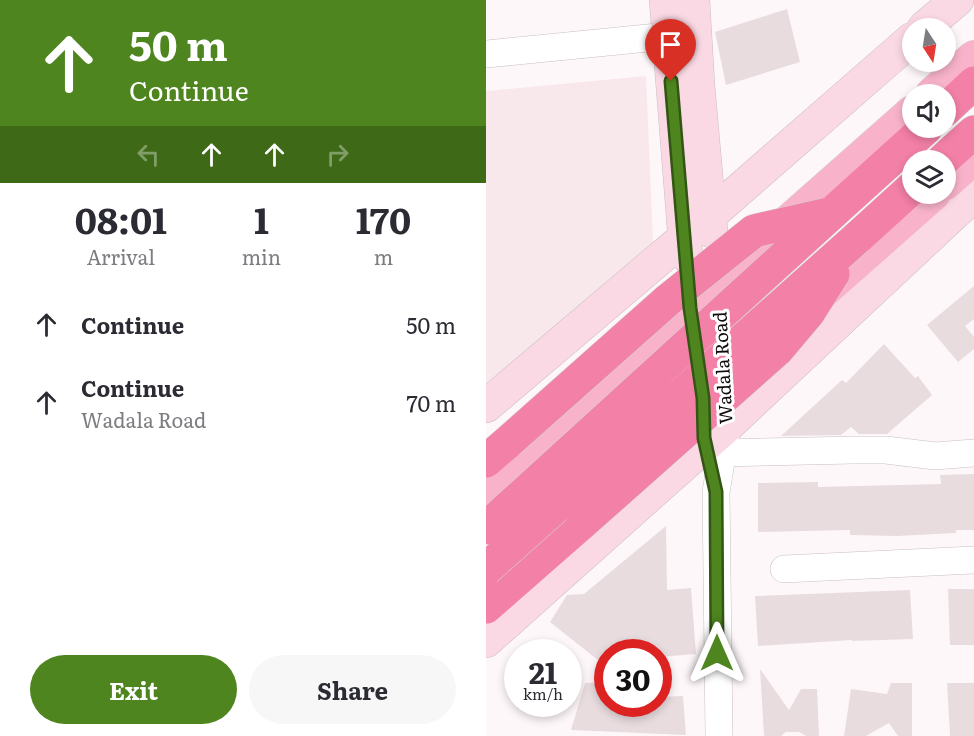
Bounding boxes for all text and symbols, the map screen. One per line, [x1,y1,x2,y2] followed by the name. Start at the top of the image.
[129,12,228,74] text: 50 m
[902,18,956,72] north arrow
[902,18,956,204] map controls
[645,19,696,81] pin
[30,24,108,102] icon: ahead
[654,28,687,61] icon: arrive
[129,69,249,109] text: Continue
[902,84,956,138] button: sound
[132,138,165,171] icon: left
[195,138,228,171] icon: ahead
[258,138,291,171] icon: ahead
[321,138,354,171] icon: right
[902,150,956,204] button: layers
[75,192,167,245] text: 08:01
[254,192,269,245] text: 1
[356,192,411,245] text: 170
[87,241,155,271] text: Arrival
[242,241,281,271] text: min
[374,241,393,271] text: m
[30,308,63,341] icon: ahead
[81,308,184,341] text: Continue
[406,308,456,341] text: 50 m
[706,311,738,425] street label: Wadala Road
[81,371,184,404] text: Continue
[30,386,63,419] icon: ahead
[406,386,456,419] text: 70 m
[81,404,206,434] text: Wadala Road
[685,621,749,685] position arrow
[594,639,672,717] speed limit sign: 30
[529,649,557,693] text: 21
[30,655,237,724] button: Exit
[249,655,456,724] button: Share
[523,682,563,705] text: km/h

